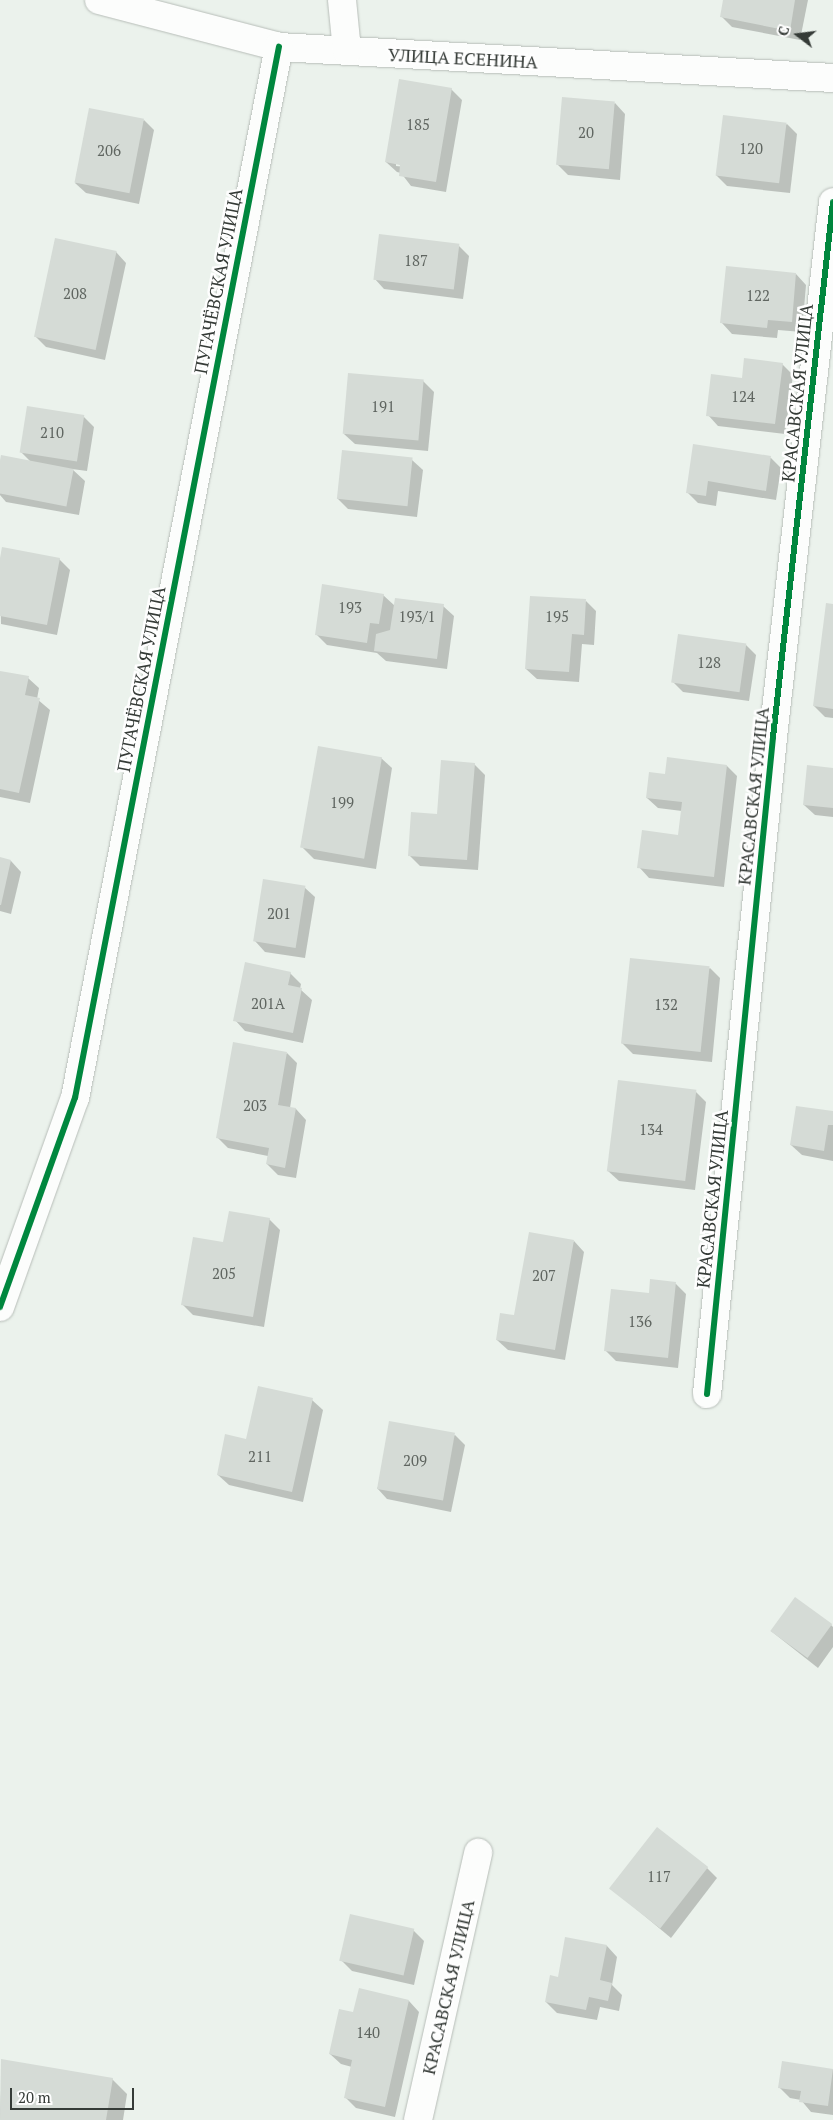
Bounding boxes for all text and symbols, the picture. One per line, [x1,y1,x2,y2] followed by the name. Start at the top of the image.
[773,10,823,60] north arrow
[773,24,793,38] text: С
[387,43,539,73] street label: УЛИЦА ЕСЕНИНА
[406,116,430,134] house number: 185
[578,124,594,142] house number: 20
[739,140,763,158] house number: 120
[97,142,121,160] house number: 206
[189,186,247,376] street label: ПУГАЧЁВСКАЯ УЛИЦА
[404,252,428,270] house number: 187
[63,285,87,303] house number: 208
[746,287,770,305] house number: 122
[777,303,817,483] street label: КРАСАВСКАЯ УЛИЦА
[731,388,755,406] house number: 124
[371,398,395,416] house number: 191
[40,424,64,442] house number: 210
[112,584,170,774] street label: ПУГАЧЁВСКАЯ УЛИЦА
[338,599,362,617] house number: 193
[398,608,436,626] house number: 193/1
[545,608,569,626] house number: 195
[697,654,721,672] house number: 128
[733,706,773,886] street label: КРАСАВСКАЯ УЛИЦА
[330,794,354,812] house number: 199
[267,905,291,923] house number: 201
[251,995,285,1013] house number: 201А
[654,996,678,1014] house number: 132
[243,1097,267,1115] house number: 203
[692,1109,732,1289] street label: КРАСАВСКАЯ УЛИЦА
[639,1121,663,1139] house number: 134
[212,1265,236,1283] house number: 205
[532,1267,556,1285] house number: 207
[628,1313,652,1331] house number: 136
[248,1448,272,1466] house number: 211
[403,1452,427,1470] house number: 209
[647,1868,671,1886] house number: 117
[417,1897,479,2077] street label: КРАСАВСКАЯ УЛИЦА
[356,2024,380,2042] house number: 140
[12,2078,136,2110] scale bar
[18,2087,51,2107] text: 20 m

